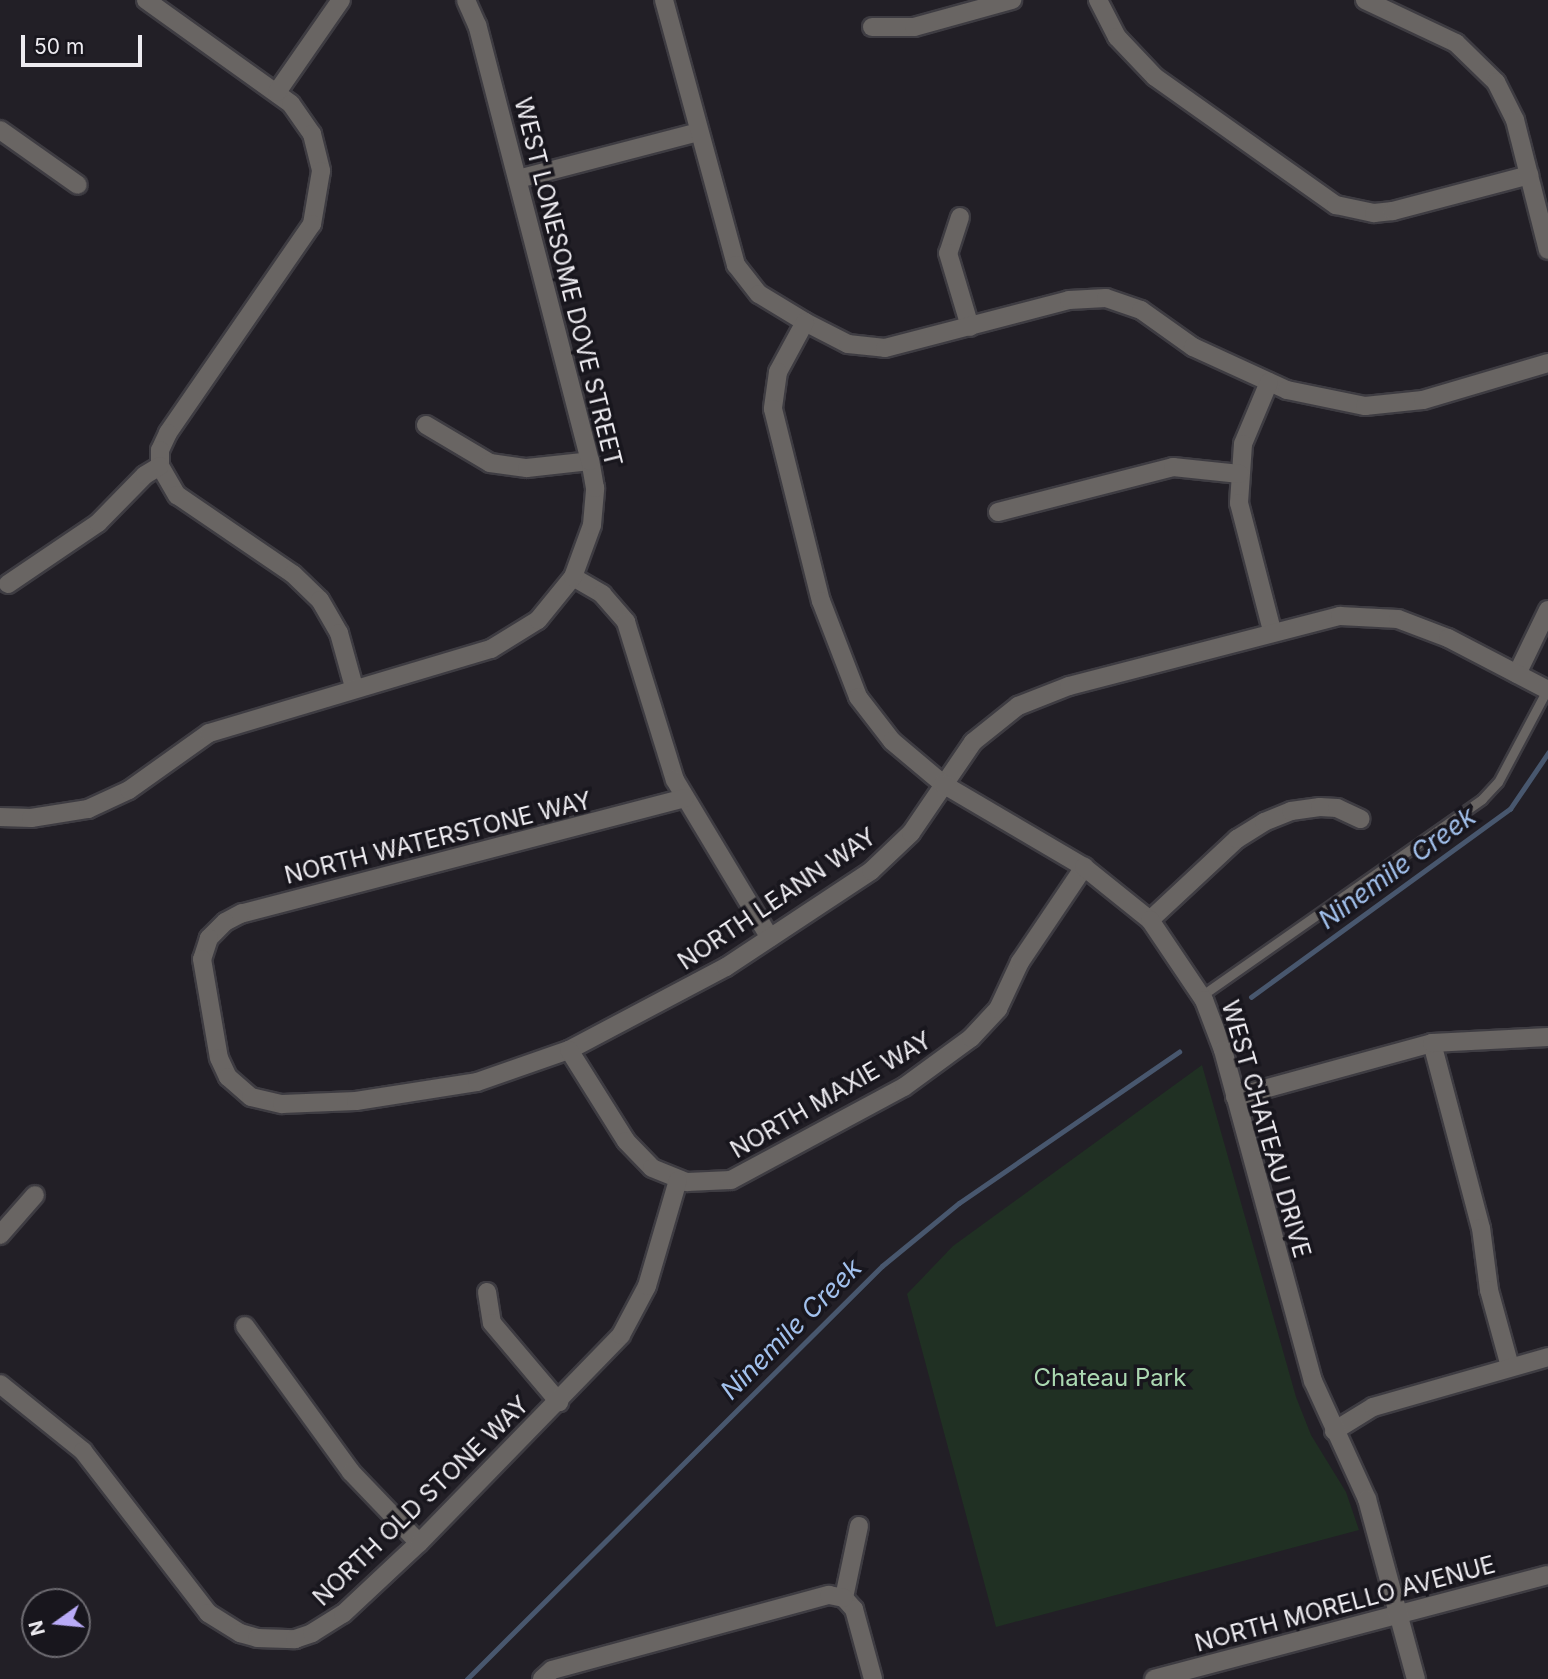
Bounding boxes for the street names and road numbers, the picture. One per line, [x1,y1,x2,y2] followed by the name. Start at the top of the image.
[508,94,628,470] street label: WEST LONESOME DOVE STREET
[282,786,594,890] street label: NORTH WATERSTONE WAY
[672,822,882,976] street label: NORTH LEANN WAY
[1215,997,1317,1261] street label: WEST CHATEAU DRIVE
[725,1026,937,1164] street label: NORTH MAXIE WAY
[307,1390,535,1612] street label: NORTH OLD STONE WAY
[1192,1550,1498,1658] street label: NORTH MORELLO AVENUE

